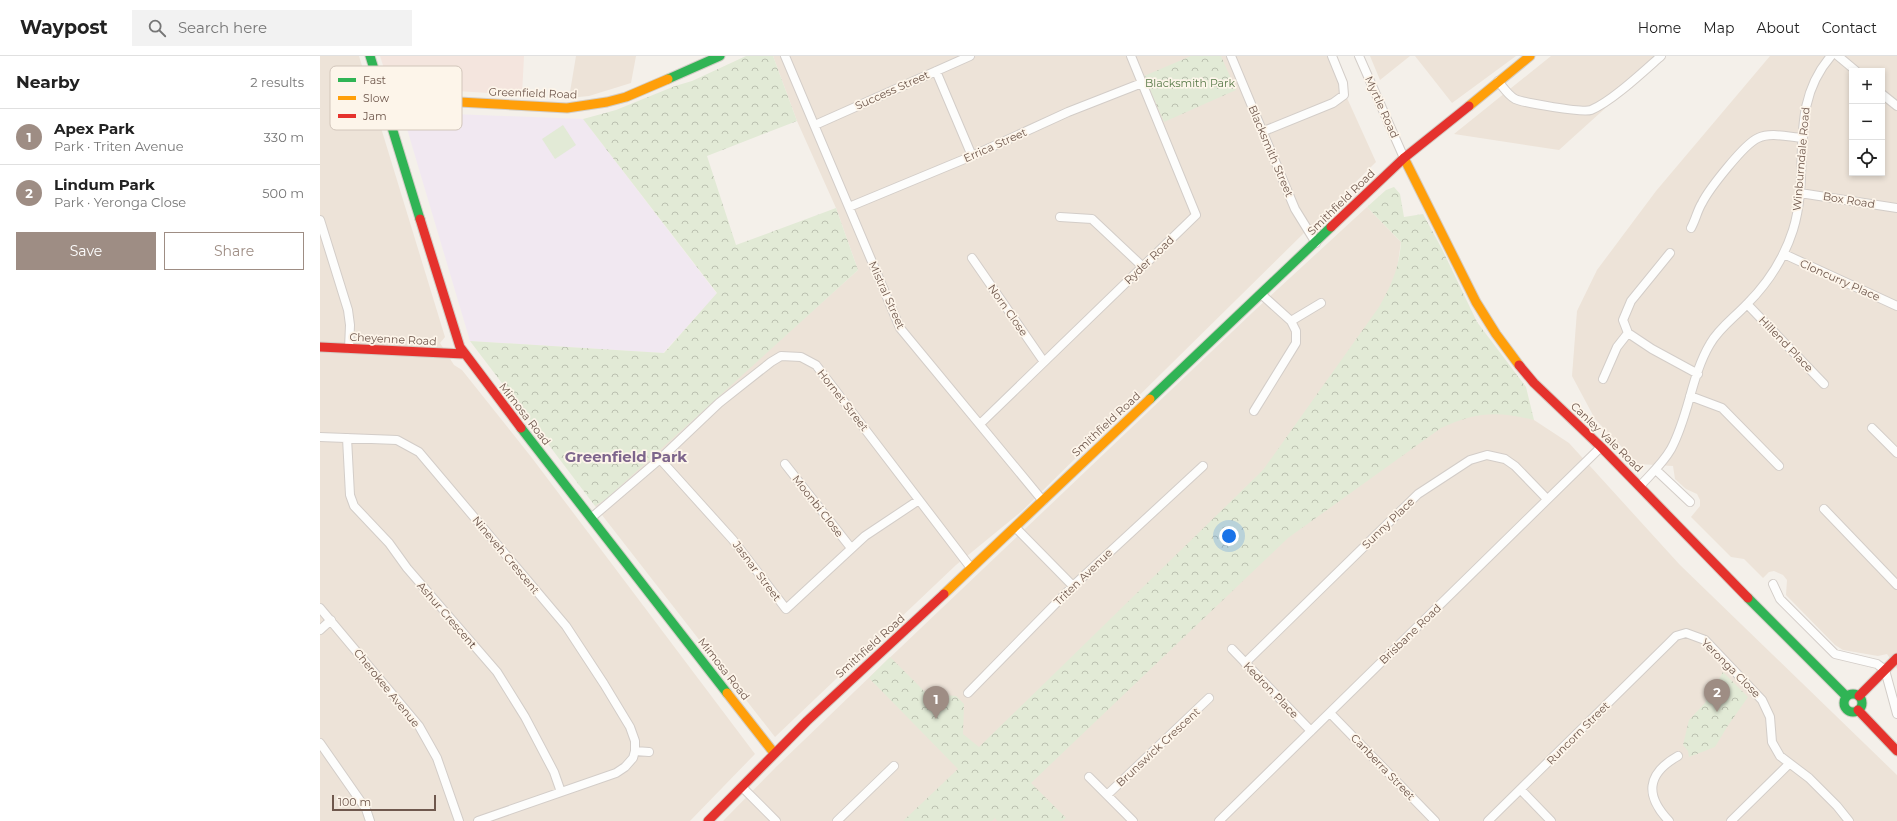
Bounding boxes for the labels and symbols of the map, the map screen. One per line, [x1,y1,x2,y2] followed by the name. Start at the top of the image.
[330,66,462,130] legend
[853,67,932,113] street label: Success Street
[363,73,387,87] text: Fast
[1362,74,1402,140] street label: Myrtle Road
[1145,76,1235,90] park label: Blacksmith Park
[488,84,578,102] street label: Greenfield Road
[363,91,389,105] text: Slow
[1245,103,1297,199] street label: Blacksmith Street
[1789,106,1813,212] street label: Winburndale Road
[362,109,387,123] text: Jam
[961,125,1029,165] street label: Errica Street
[1304,166,1378,238] street label: Smithfield Road
[1822,189,1876,211] street label: Box Road
[1121,233,1177,287] street label: Ryder Road
[1798,256,1883,304] street label: Cloncurry Place
[866,259,908,332] street label: Mistral Street
[985,281,1031,339] street label: Norn Close
[1756,313,1816,375] street label: Hillend Place
[349,330,437,348] street label: Cheyenne Road
[814,366,872,434] street label: Hornet Street
[496,380,554,448] street label: Mimosa Road
[1069,389,1143,459] street label: Smithfield Road
[1568,399,1646,475] street label: Canley Vale Road
[565,447,687,466] district label: Greenfield Park
[789,472,847,540] street label: Moonbi Close
[1359,494,1417,552] street label: Sunny Place
[469,513,543,597] street label: Nineveh Crescent
[1219,526,1239,546] your location
[729,537,785,604] street label: Jasnar Street
[1051,545,1115,608] street label: Triten Avenue
[414,579,480,652] street label: Ashur Crescent
[1376,601,1444,667] street label: Brisbane Road
[832,611,908,681] street label: Smithfield Road
[695,635,753,703] street label: Mimosa Road
[1698,635,1764,701] street label: Yeronga Close
[351,646,423,730] street label: Cherokee Avenue
[1241,659,1302,721] street label: Kedron Place
[1704,679,1730,712] pin: 2
[923,686,949,719] pin: 1
[1543,698,1613,768] street label: Runcorn Street
[1113,704,1203,790] street label: Brunswick Crescent
[1348,731,1419,803] street label: Canberra Street
[332,793,436,812] scale bar

